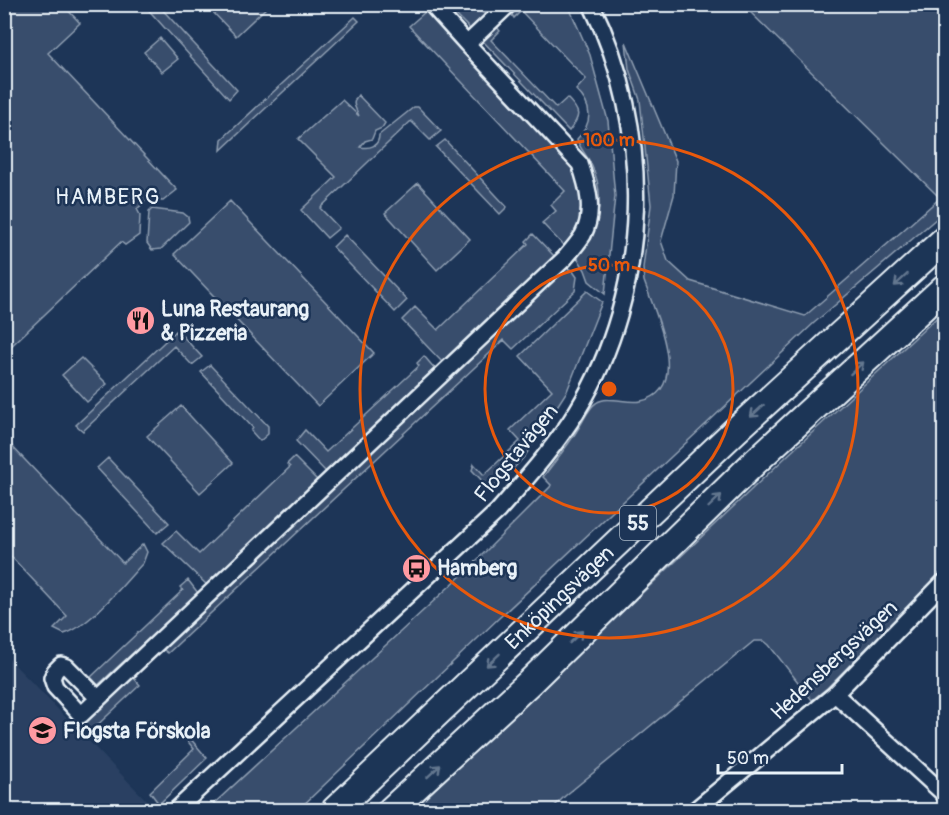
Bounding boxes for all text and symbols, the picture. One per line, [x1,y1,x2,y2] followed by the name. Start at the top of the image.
[583,129,635,152] text: 100 m
[55,183,161,211] district label: HAMBERG
[588,254,630,277] text: 50 m
[894,272,909,286] one-way arrow
[161,296,309,347] place label: Luna Restaurang & Pizzeria
[124,305,156,337] restaurant icon: Luna Restaurang & Pizzeria
[850,361,865,375] one-way arrow
[599,379,619,399] centre of rings
[468,399,564,508] street label: Flogstavägen
[750,404,765,418] one-way arrow
[707,493,722,508] one-way arrow
[620,506,656,540] road number: 55
[499,540,620,656] street label: Enköpingsvägen
[400,552,432,584] bus stop icon: Hamberg
[437,555,518,582] place label: Hamberg
[765,595,904,726] street label: Hedensbergsvägen
[568,630,583,645] one-way arrow
[486,653,501,668] one-way arrow
[26,715,58,747] school or university icon: Flogsta Förskola
[63,718,211,745] place label: Flogsta Förskola
[718,737,842,775] scale bar
[727,747,769,770] text: 50 m
[426,764,441,778] one-way arrow

